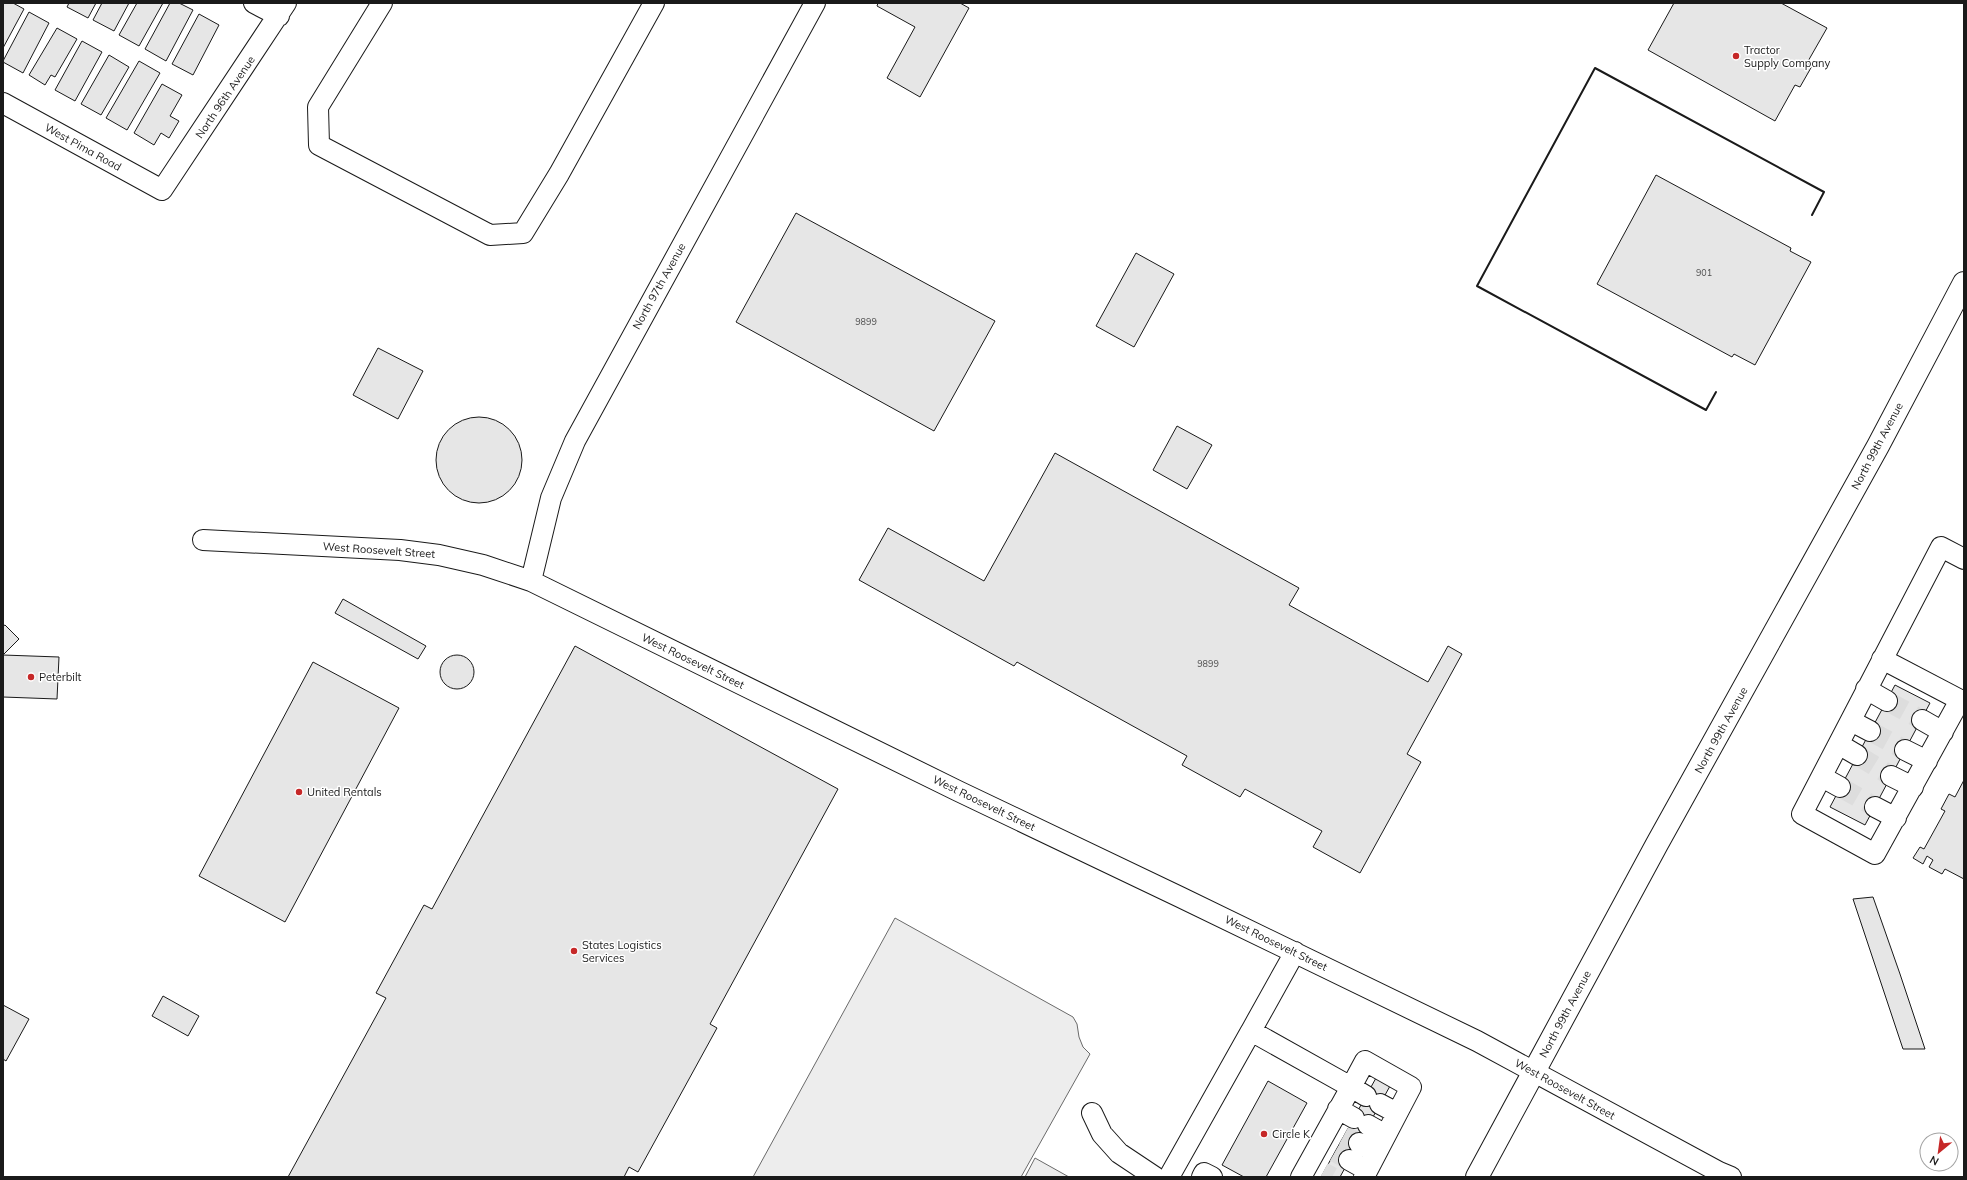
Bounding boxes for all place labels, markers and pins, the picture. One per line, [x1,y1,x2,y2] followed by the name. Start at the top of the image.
[1744,43,1830,70] place label: Tractor Supply Company
[1731,51,1741,61] marker: Tractor Supply Company
[39,670,82,684] place label: Peterbilt
[26,672,36,682] marker: Peterbilt
[307,785,382,799] place label: United Rentals
[294,787,304,797] marker: United Rentals
[582,938,662,965] place label: States Logistics Services
[569,946,579,956] marker: States Logistics Services
[1272,1127,1311,1141] place label: Circle K
[1259,1129,1269,1139] marker: Circle K

